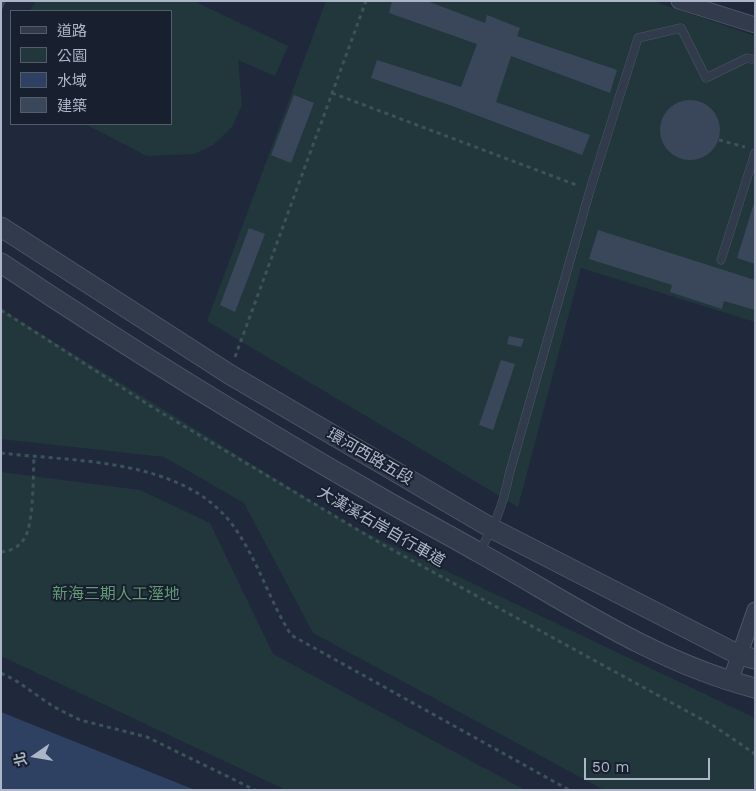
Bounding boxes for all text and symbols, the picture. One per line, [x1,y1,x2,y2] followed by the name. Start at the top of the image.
[10,10,172,125] legend
[57,22,87,40] text: 道路
[57,47,87,65] text: 公園
[57,72,87,90] text: 水域
[57,97,87,115] text: 建築
[324,425,416,489] street label: 環河西路五段
[314,483,448,571] street label: 大漢溪右岸自行車道
[52,584,180,604] park label: 新海三期人工溼地
[10,731,60,781] north arrow
[586,748,712,780] scale bar
[11,751,30,768] text: 北
[592,758,629,776] text: 50 m

